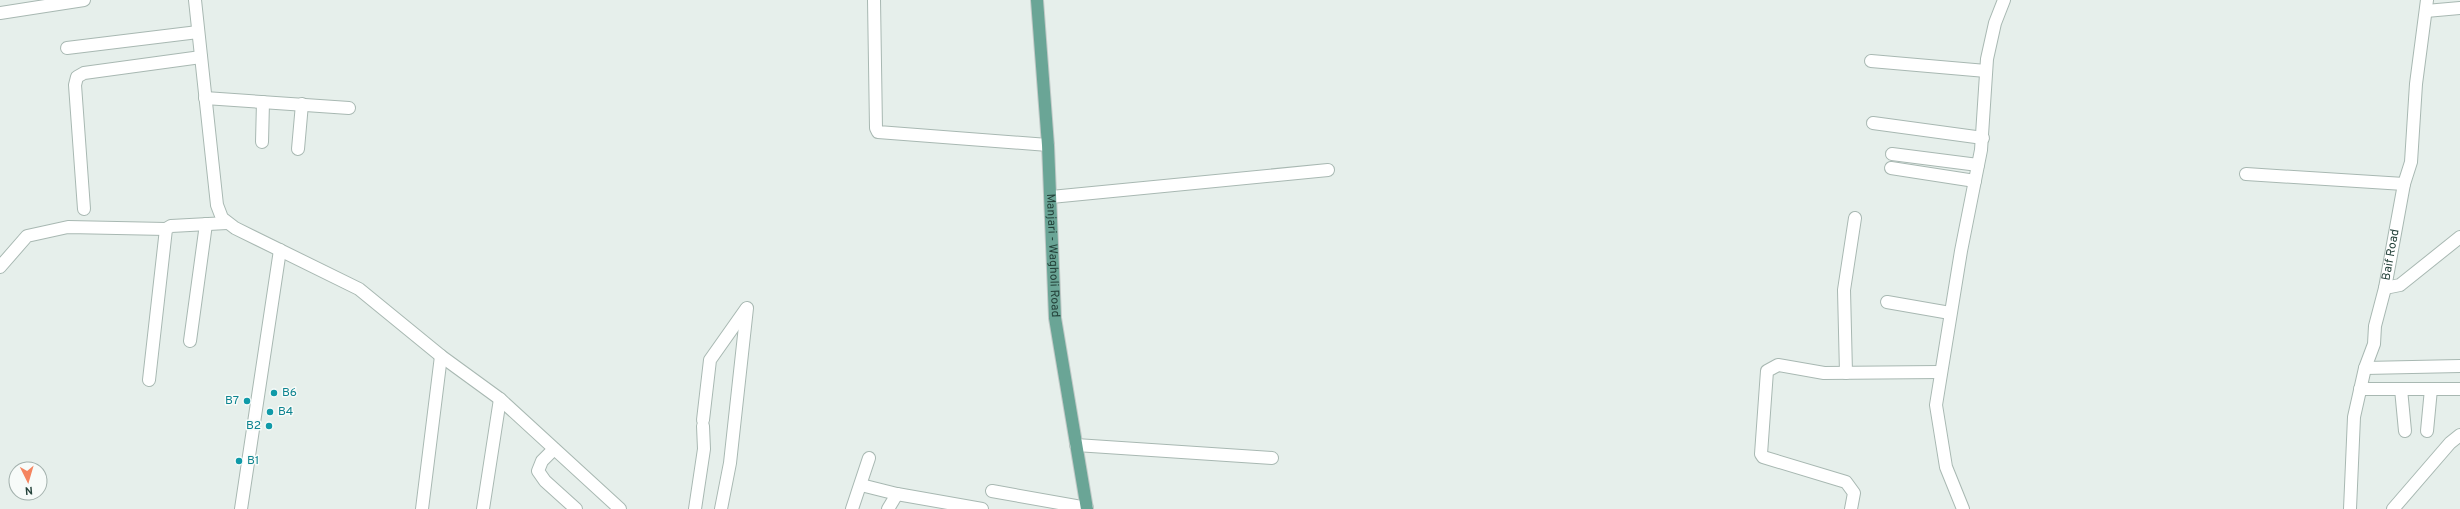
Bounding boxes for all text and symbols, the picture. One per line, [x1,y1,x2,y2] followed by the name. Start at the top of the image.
[1042,193,1063,318] street label: Manjari - Wagholi Road
[2379,228,2404,282] street label: Baif Road
[282,385,297,401] place label: B6
[269,388,279,398] marker: B6
[225,393,239,409] place label: B7
[242,396,252,406] marker: B7
[278,404,293,420] place label: B4
[265,407,275,417] marker: B4
[246,418,261,434] place label: B2
[264,421,274,431] marker: B2
[247,453,259,469] place label: B1
[234,456,244,466] marker: B1
[8,461,48,501] north arrow
[24,483,33,497] text: N

